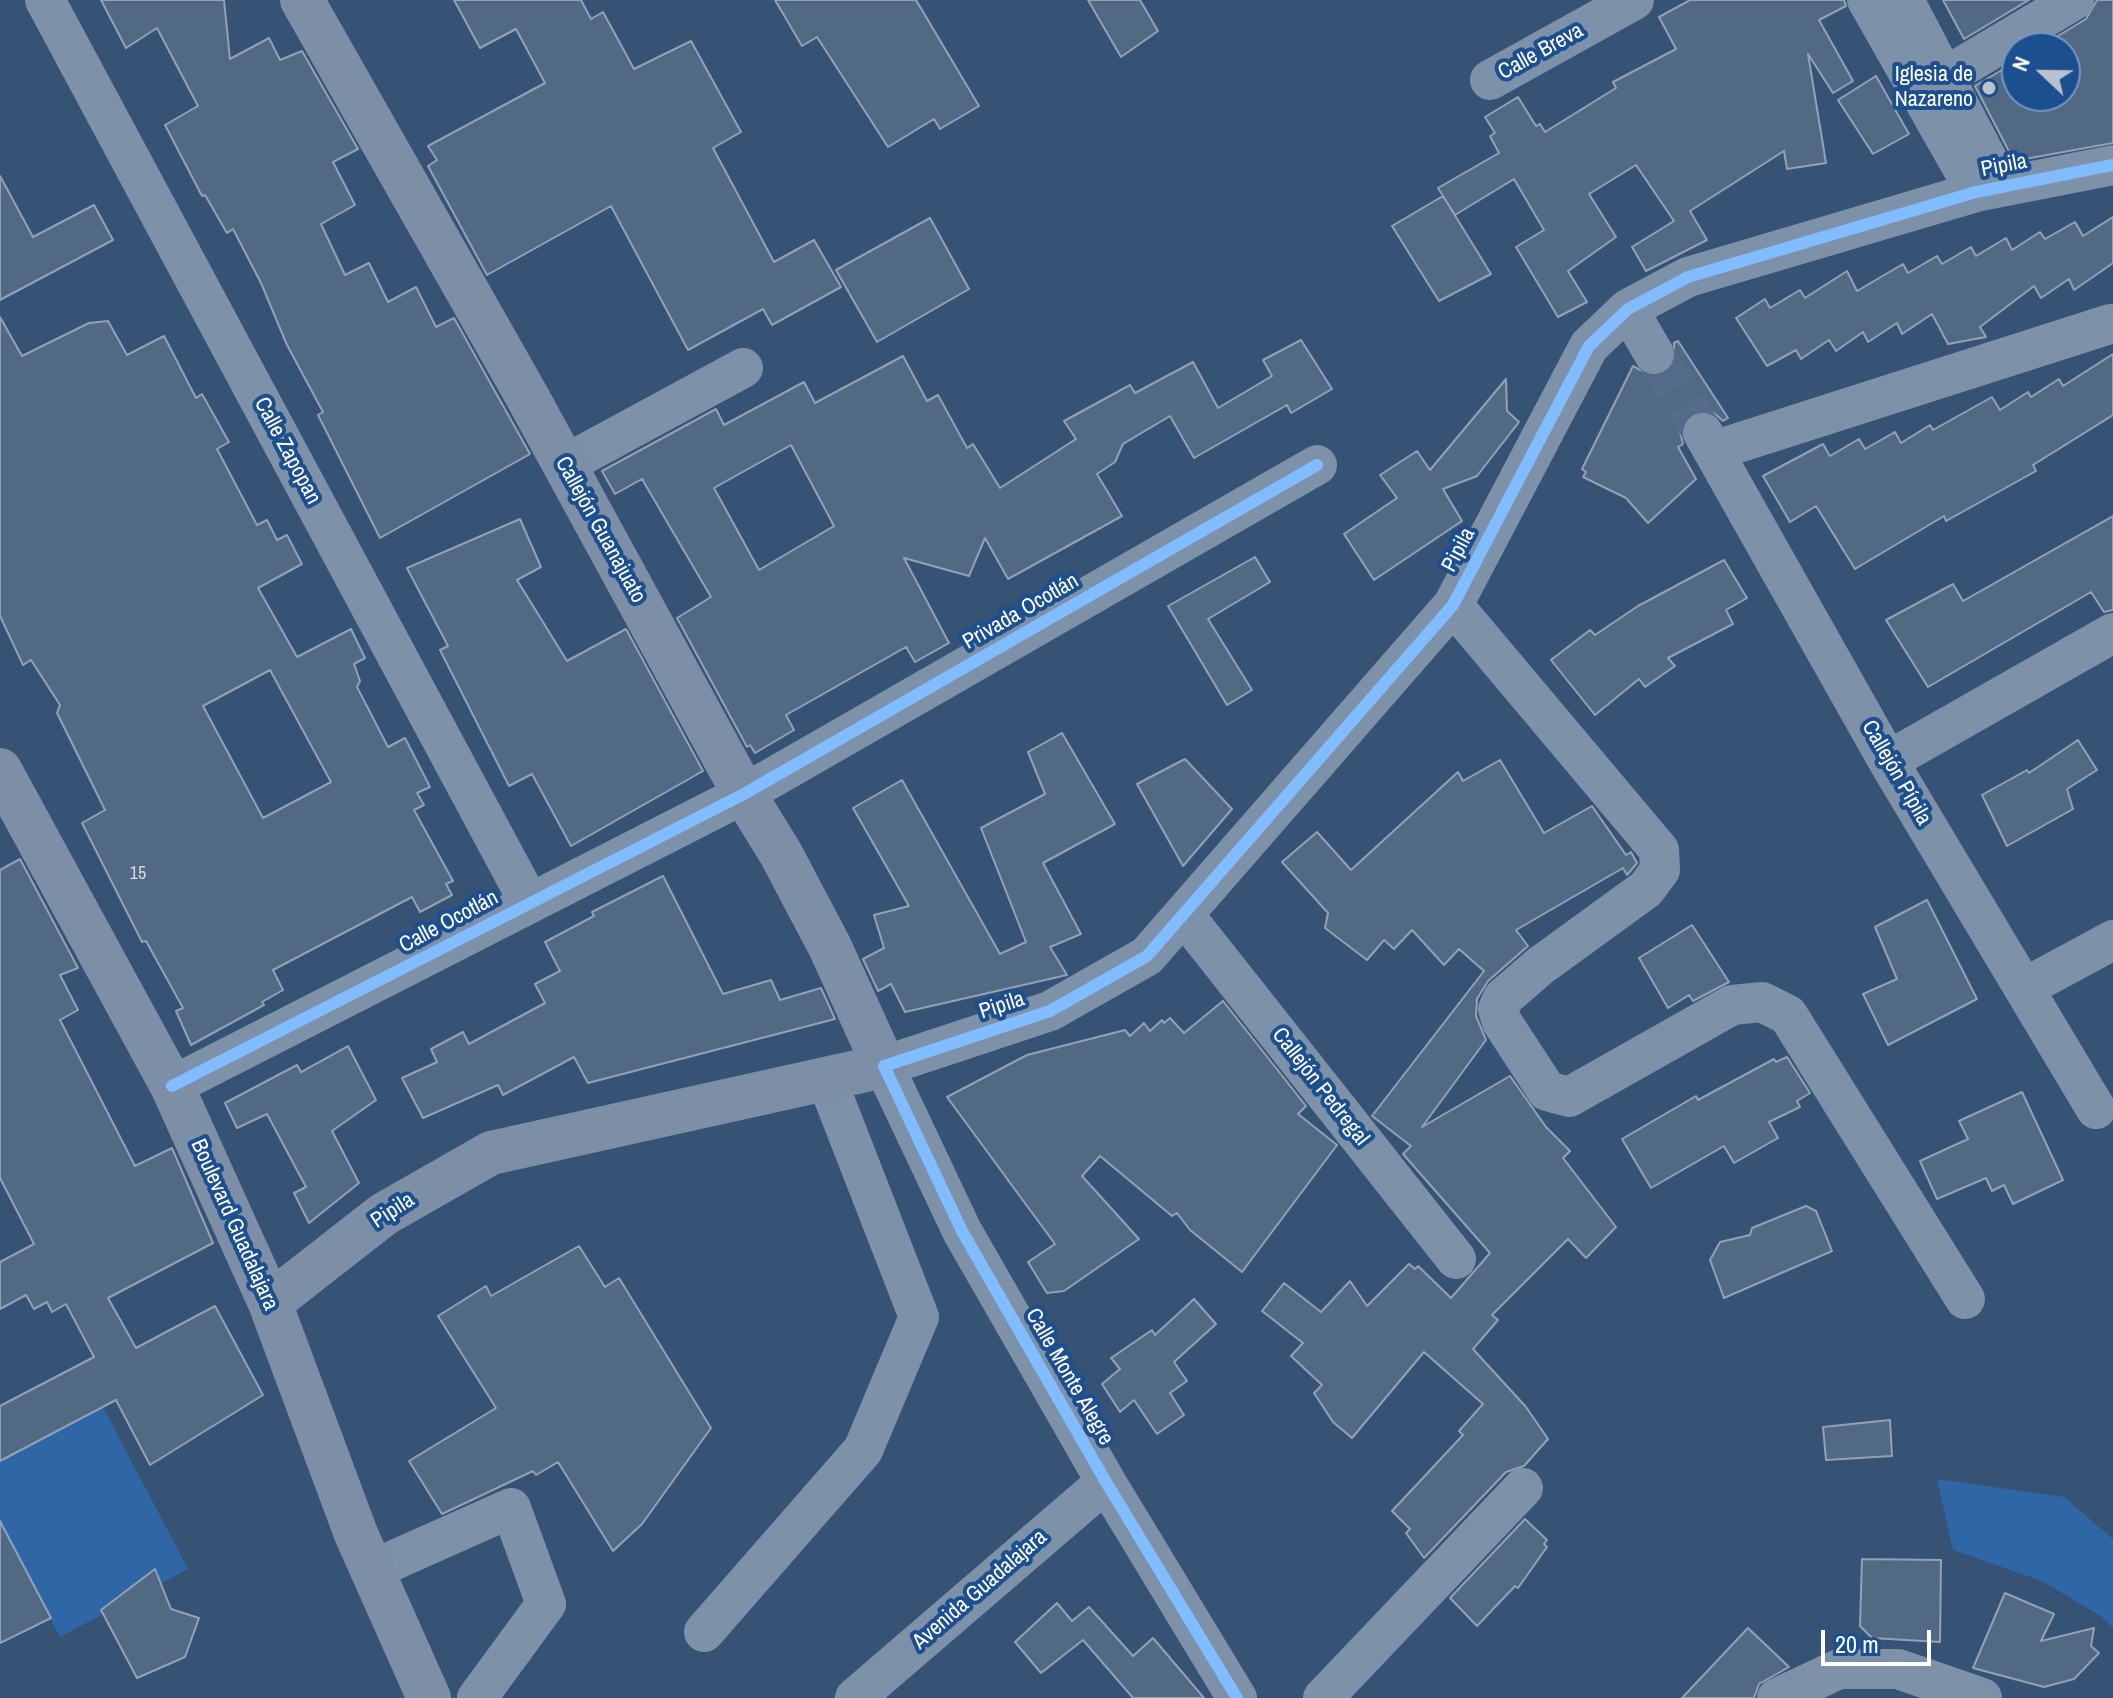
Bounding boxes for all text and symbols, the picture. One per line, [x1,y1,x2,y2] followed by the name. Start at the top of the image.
[1494,18,1588,86] street label: Calle Breva
[2001,32,2081,112] north arrow
[2004,52,2037,75] text: N
[1895,62,1973,114] place label: Iglesia de Nazareno
[1980,79,1998,97] marker: Iglesia de Nazareno
[1979,149,2029,183] street label: Pipila
[248,393,326,509] street label: Calle Zapopan
[549,452,651,608] street label: Callejón Guanajuato
[1437,523,1481,577] street label: Pipila
[958,568,1084,656] street label: Privada Ocotlán
[1855,716,1937,830] street label: Callejón Pípila
[130,863,146,885] house number: 15
[395,885,503,959] street label: Calle Ocotlán
[976,986,1028,1026] street label: Pipila
[1266,1023,1374,1151] street label: Callejón Pedregal
[184,1135,284,1315] street label: Boulevard Guadalajara
[366,1187,420,1235] street label: Pipila
[1019,1304,1119,1450] street label: Calle Monte Alegre
[907,1525,1053,1655] street label: Avenida Guadalajara
[1825,1614,1935,1664] scale bar
[1835,1628,1879,1660] text: 20 m

